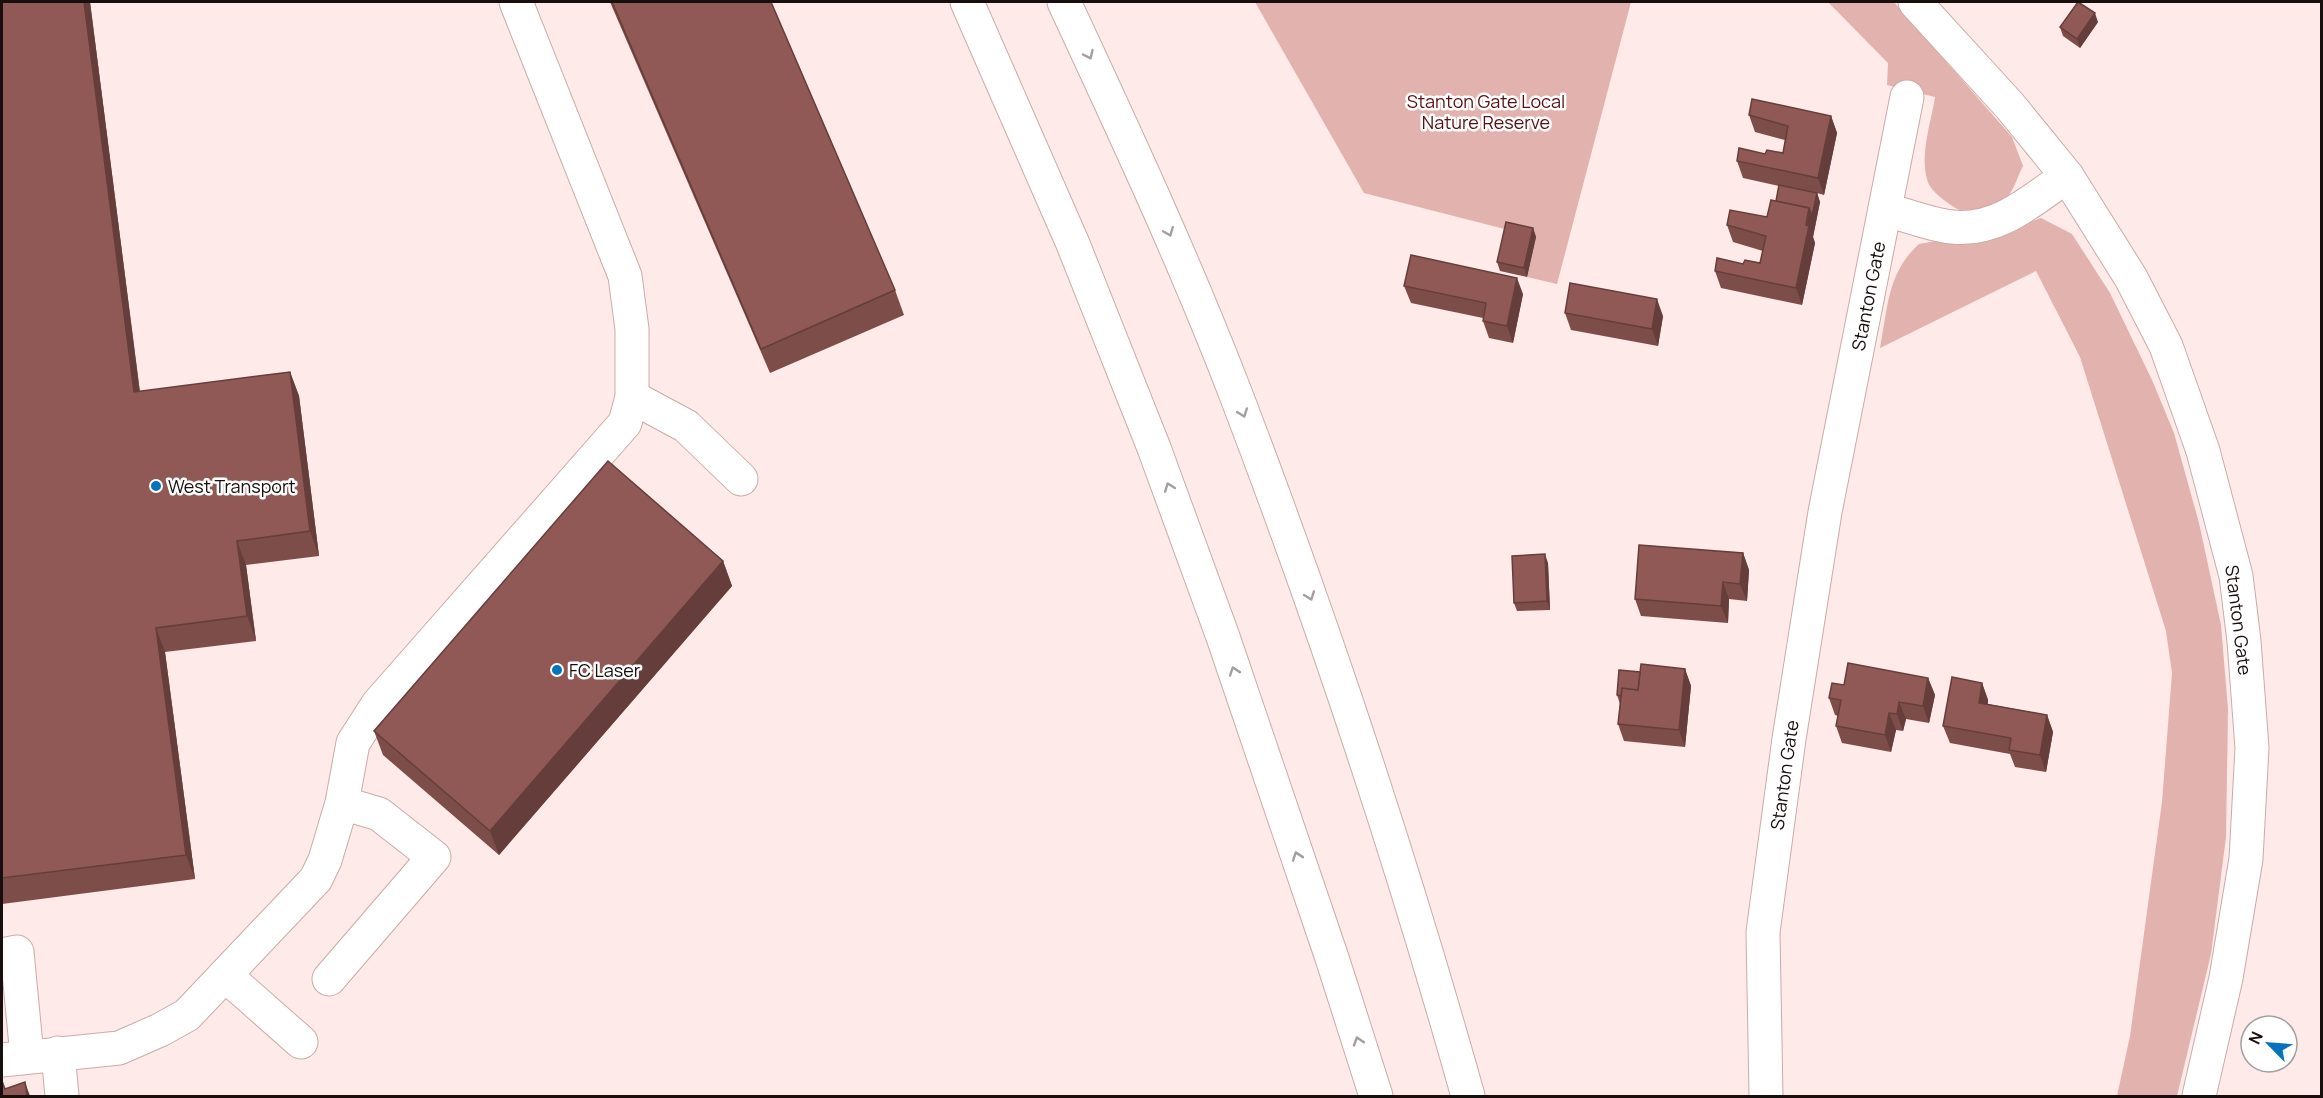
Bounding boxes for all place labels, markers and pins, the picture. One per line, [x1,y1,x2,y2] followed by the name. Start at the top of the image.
[168,474,296,498] place label: West Transport
[149,479,163,493] marker: West Transport
[569,658,641,682] place label: FC Laser
[550,663,564,677] marker: FC Laser

